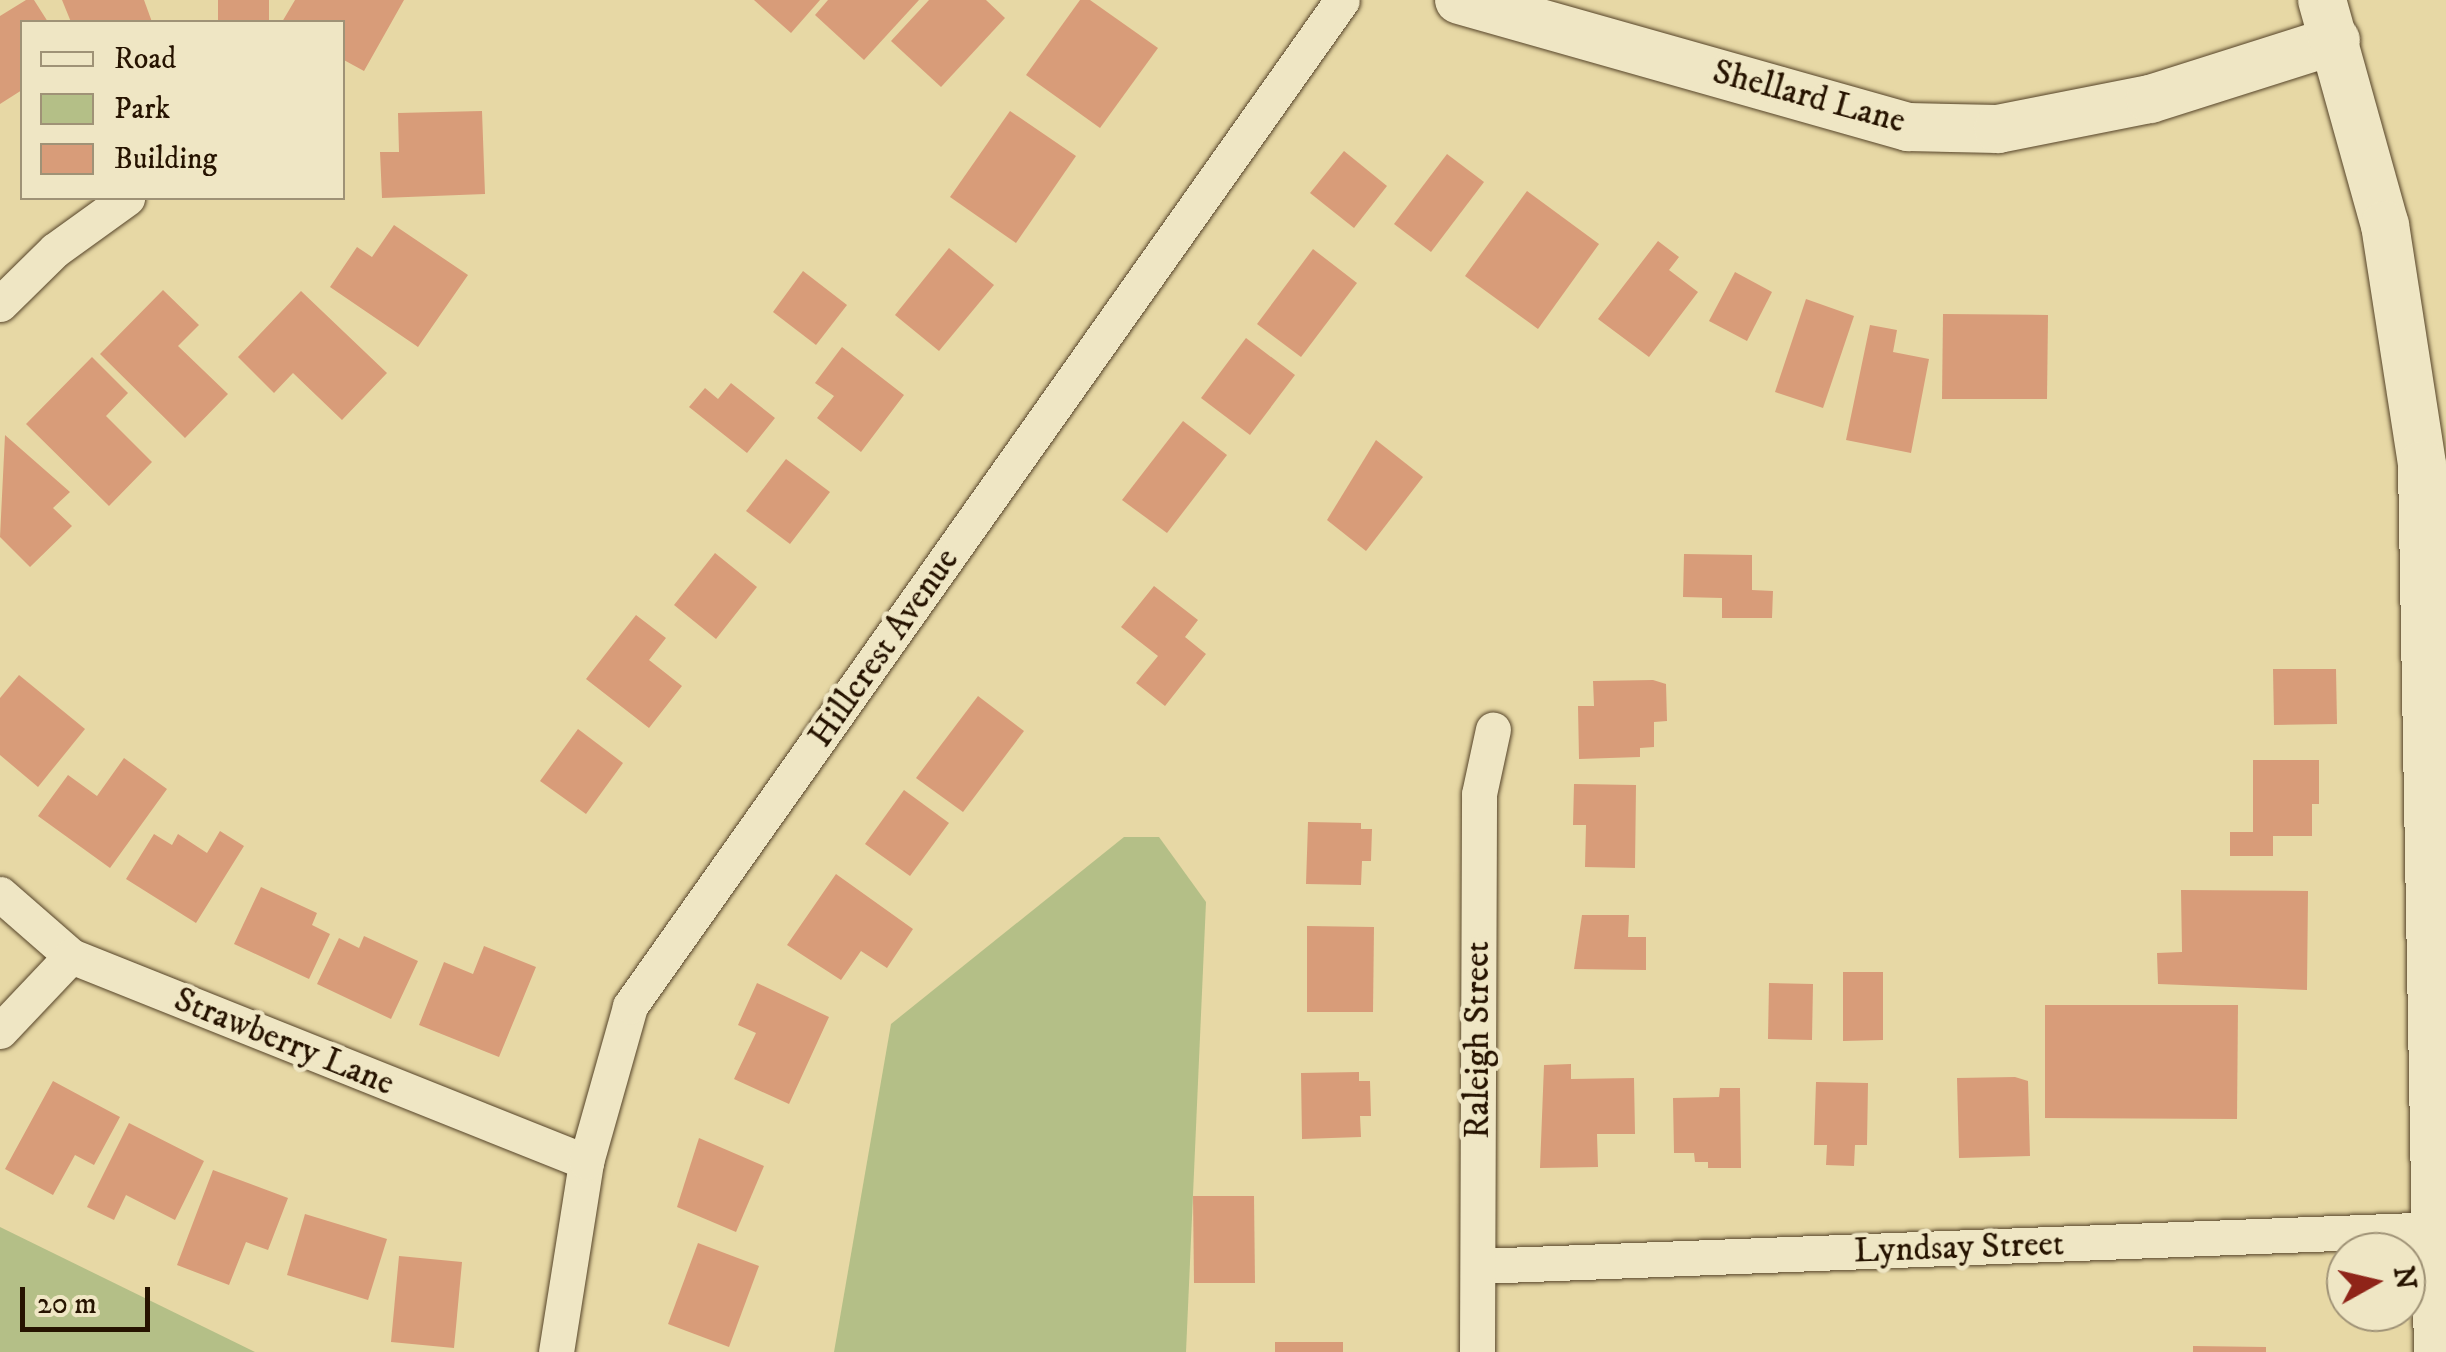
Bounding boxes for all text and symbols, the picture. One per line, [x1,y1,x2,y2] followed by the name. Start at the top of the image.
[20,20,345,200] legend
[114,41,176,78] text: Road
[1708,51,1910,143] street label: Shellard Lane
[114,91,170,128] text: Park
[114,141,217,178] text: Building
[800,540,968,756] street label: Hillcrest Avenue
[1457,941,1499,1139] street label: Raleigh Street
[168,979,400,1105] street label: Strawberry Lane
[1853,1223,2065,1273] street label: Lyndsay Street
[2326,1232,2426,1332] north arrow
[2385,1264,2423,1292] text: N
[25,1267,155,1329] scale bar
[37,1286,97,1323] text: 20 m

